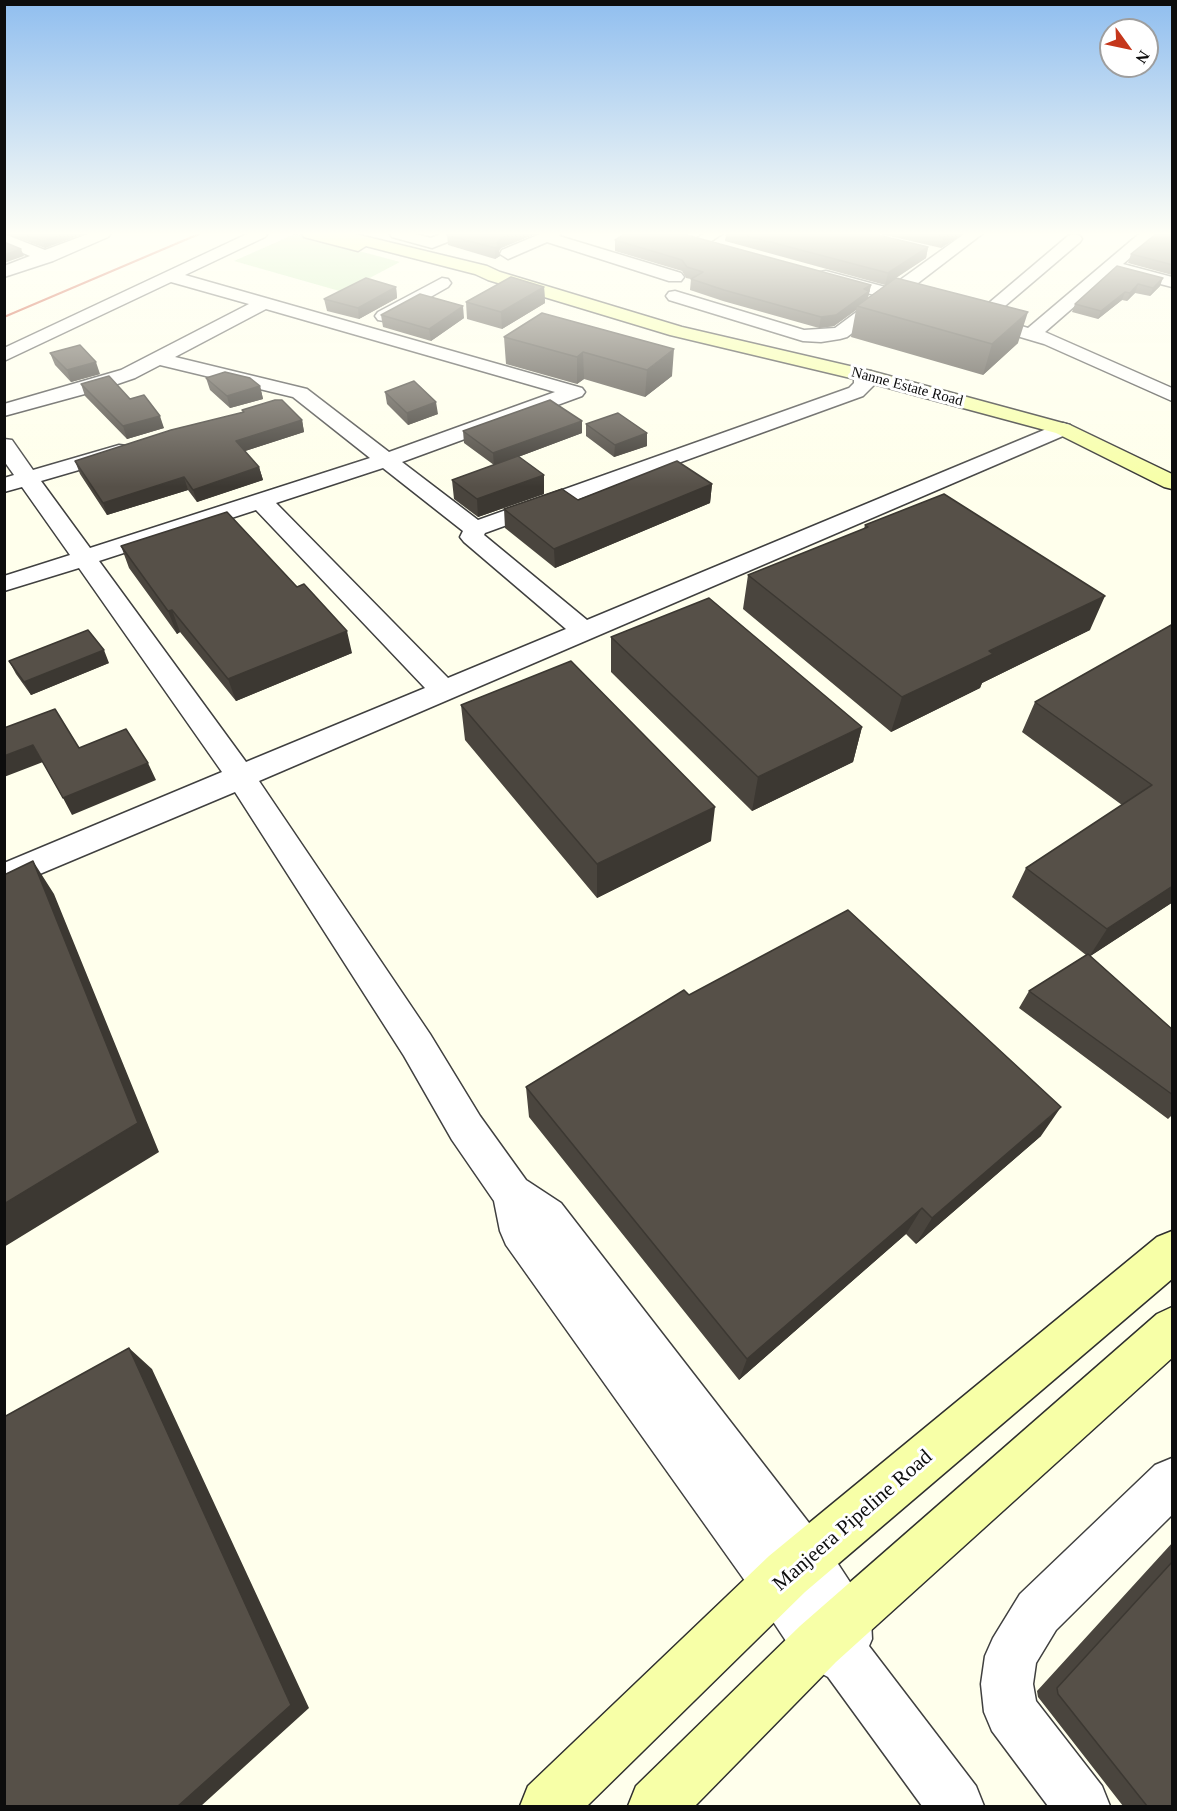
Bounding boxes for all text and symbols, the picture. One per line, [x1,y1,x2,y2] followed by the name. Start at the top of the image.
[1099,18,1159,78] north arrow
[1133,48,1153,66] text: N
[849,363,965,411] street label: Nanne Estate Road
[768,1445,938,1597] street label: Manjeera Pipeline Road

